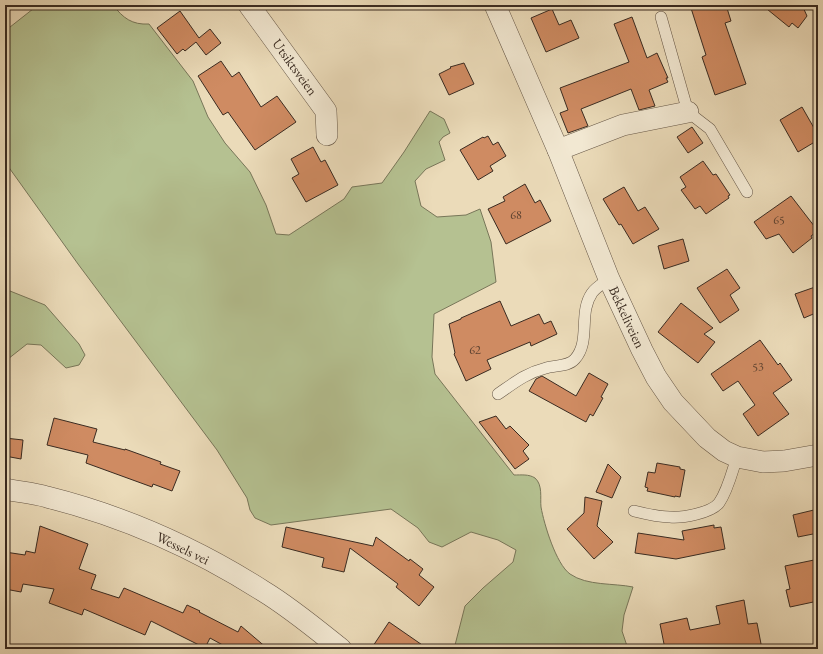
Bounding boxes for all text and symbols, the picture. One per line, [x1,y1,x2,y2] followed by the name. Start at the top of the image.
[268,35,322,99] street label: Utsiktsveien
[510,207,522,223] house number: 68
[773,212,785,228] house number: 65
[605,283,649,352] street label: Bekkeliveien
[469,342,481,358] house number: 62
[752,359,764,375] house number: 53
[154,527,213,569] street label: Wessels vei

